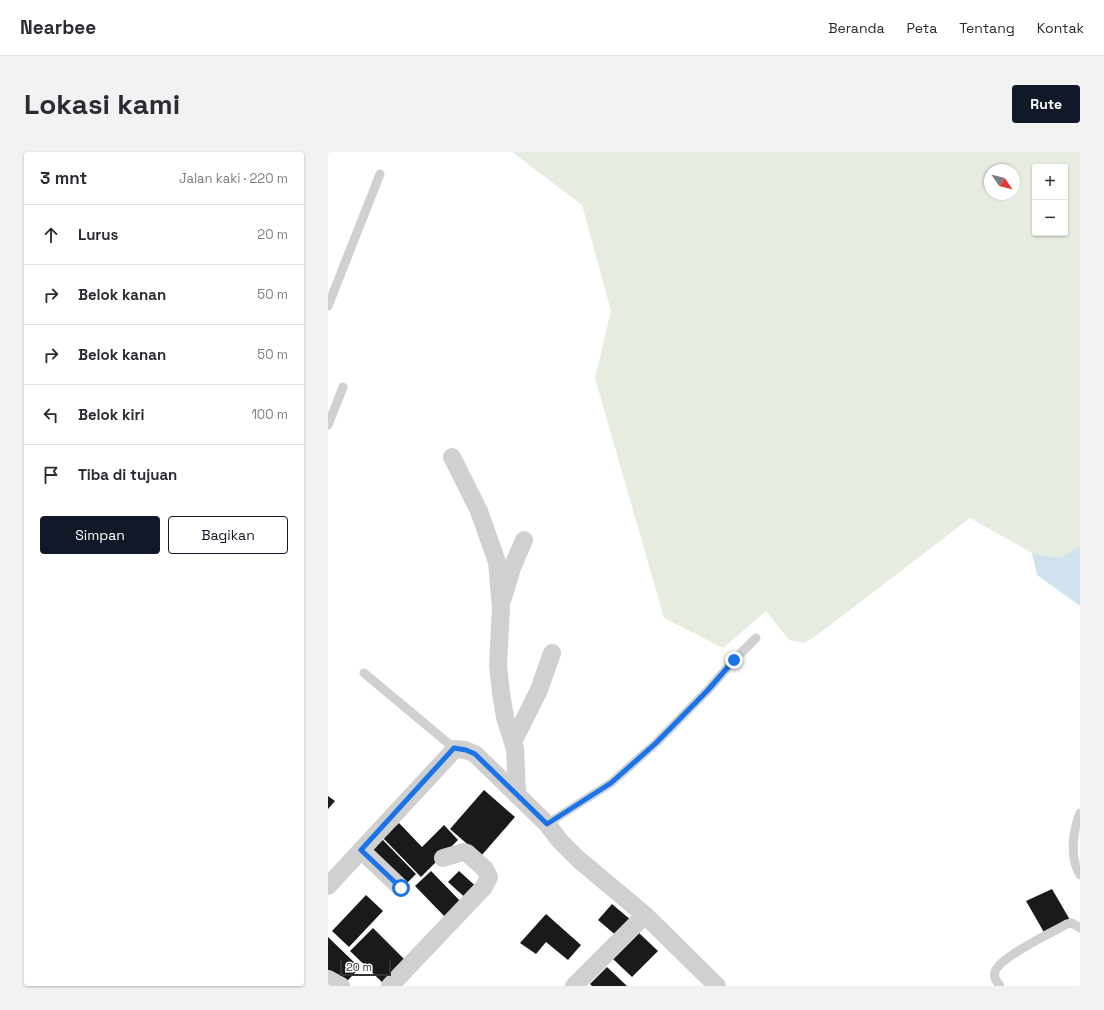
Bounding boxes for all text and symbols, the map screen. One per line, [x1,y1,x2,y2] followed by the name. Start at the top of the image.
[20,15,96,40] text: Nearbee
[828,19,885,37] text: Beranda
[907,19,937,37] text: Peta
[959,19,1015,37] text: Tentang
[1037,19,1084,37] text: Kontak
[1012,85,1080,123] button: Rute
[24,86,180,122] text: Lokasi kami
[984,164,1020,200] north arrow
[1032,164,1068,236] map controls
[1032,164,1068,200] button: +
[40,167,87,189] text: 3 mnt
[179,170,288,187] text: Jalan kaki · 220 m
[1032,200,1068,236] button: −
[40,224,62,246] icon: ahead
[78,225,118,244] text: Lurus
[257,226,288,243] text: 20 m
[40,284,62,306] icon: right
[78,285,166,304] text: Belok kanan
[257,286,288,303] text: 50 m
[40,344,62,366] icon: right
[78,345,166,364] text: Belok kanan
[257,346,288,363] text: 50 m
[40,404,62,426] icon: left
[78,405,144,424] text: Belok kiri
[251,406,288,423] text: 100 m
[40,464,62,486] icon: arrive
[78,465,177,484] text: Tiba di tujuan
[40,516,160,554] button: Simpan
[168,516,288,554] button: Bagikan
[725,651,743,669] route end
[392,879,410,897] route start
[340,958,391,977] scale bar
[346,960,372,974] text: 20 m

